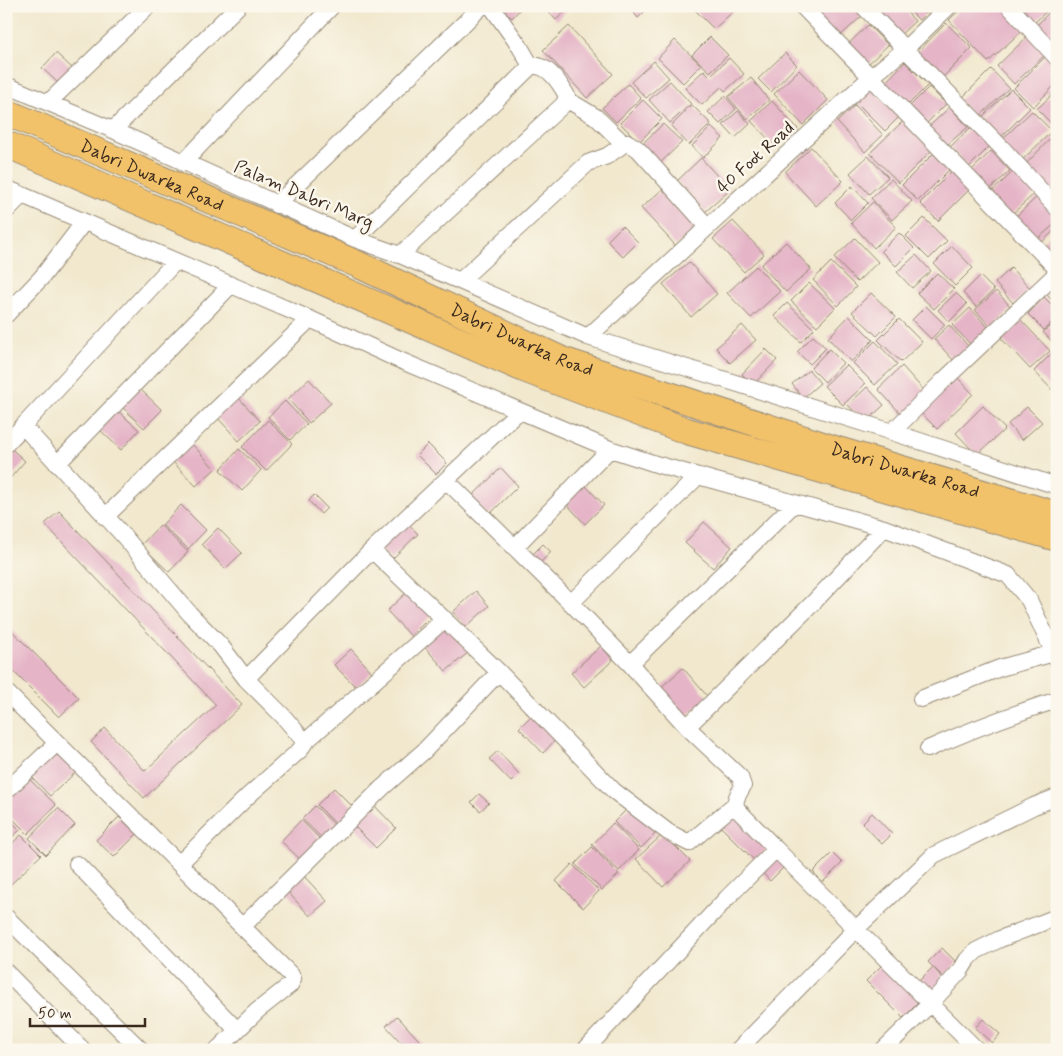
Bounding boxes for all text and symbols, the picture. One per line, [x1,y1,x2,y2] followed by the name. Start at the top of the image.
[712,116,800,199] street label: 40 Foot Road
[76,134,227,218] street label: Dabri Dwarka Road
[230,155,377,236] street label: Palam Dabri Marg
[446,298,596,382] street label: Dabri Dwarka Road
[827,437,982,504] street label: Dabri Dwarka Road
[30,996,145,1028] scale bar
[38,1004,72,1024] text: 50 m

